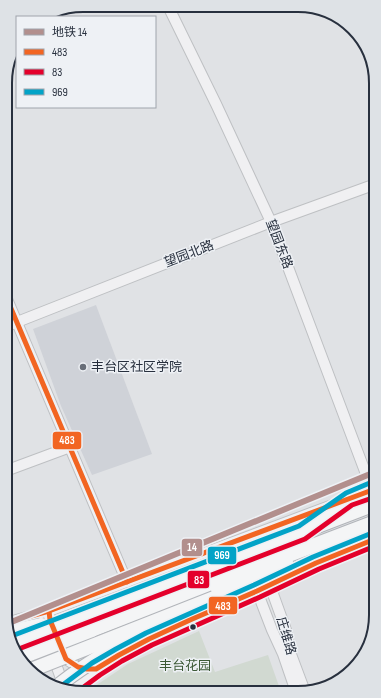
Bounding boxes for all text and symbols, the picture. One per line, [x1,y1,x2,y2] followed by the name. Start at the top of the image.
[16,16,156,108] legend
[52,25,87,40] text: 地铁 14
[52,45,67,60] text: 483
[52,65,62,80] text: 83
[52,85,68,100] text: 969
[262,217,296,271] street label: 望园东路
[162,237,216,271] street label: 望园北路
[91,359,182,375] place label: 丰台区社区学院
[78,362,88,372] marker: 丰台区社区学院
[52,431,82,450] line badge: 483
[59,434,75,447] text: 483
[181,538,203,557] line badge: 14
[187,541,197,554] text: 14
[207,546,237,565] line badge: 969
[214,549,230,562] text: 969
[187,570,210,589] line badge: 83
[194,574,204,587] text: 83
[208,596,238,615] line badge: 483
[215,600,231,613] text: 483
[273,615,299,657] street label: 庄维路
[188,622,198,632] unlabelled marker
[159,658,211,674] park label: 丰台花园

